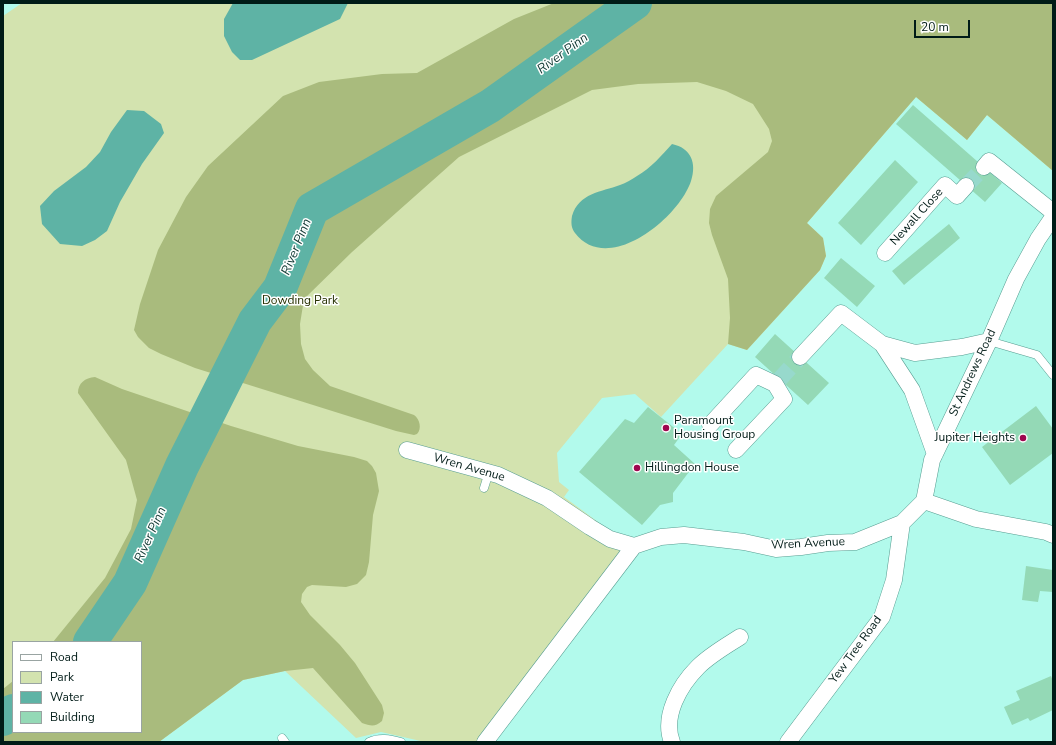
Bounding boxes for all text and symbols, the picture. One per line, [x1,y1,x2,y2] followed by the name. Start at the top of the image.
[916,12,972,38] scale bar
[921,19,949,35] text: 20 m
[534,30,592,78] water label: River Pinn
[888,185,946,249] street label: Newall Close
[279,217,315,277] water label: River Pinn
[262,294,338,308] park label: Dowding Park
[947,327,999,419] street label: St Andrews Road
[674,414,755,442] place label: Paramount Housing Group
[661,423,671,433] marker: Paramount Housing Group
[935,431,1015,445] place label: Jupiter Heights
[1018,433,1028,443] marker: Jupiter Heights
[432,451,506,485] street label: Wren Avenue
[645,461,739,475] place label: Hillingdon House
[632,463,642,473] marker: Hillingdon House
[132,505,170,565] water label: River Pinn
[771,535,845,553] street label: Wren Avenue
[827,613,885,687] street label: Yew Tree Road
[12,641,142,733] legend
[50,649,78,665] text: Road
[50,669,74,685] text: Park
[50,689,84,705] text: Water
[50,709,95,725] text: Building

